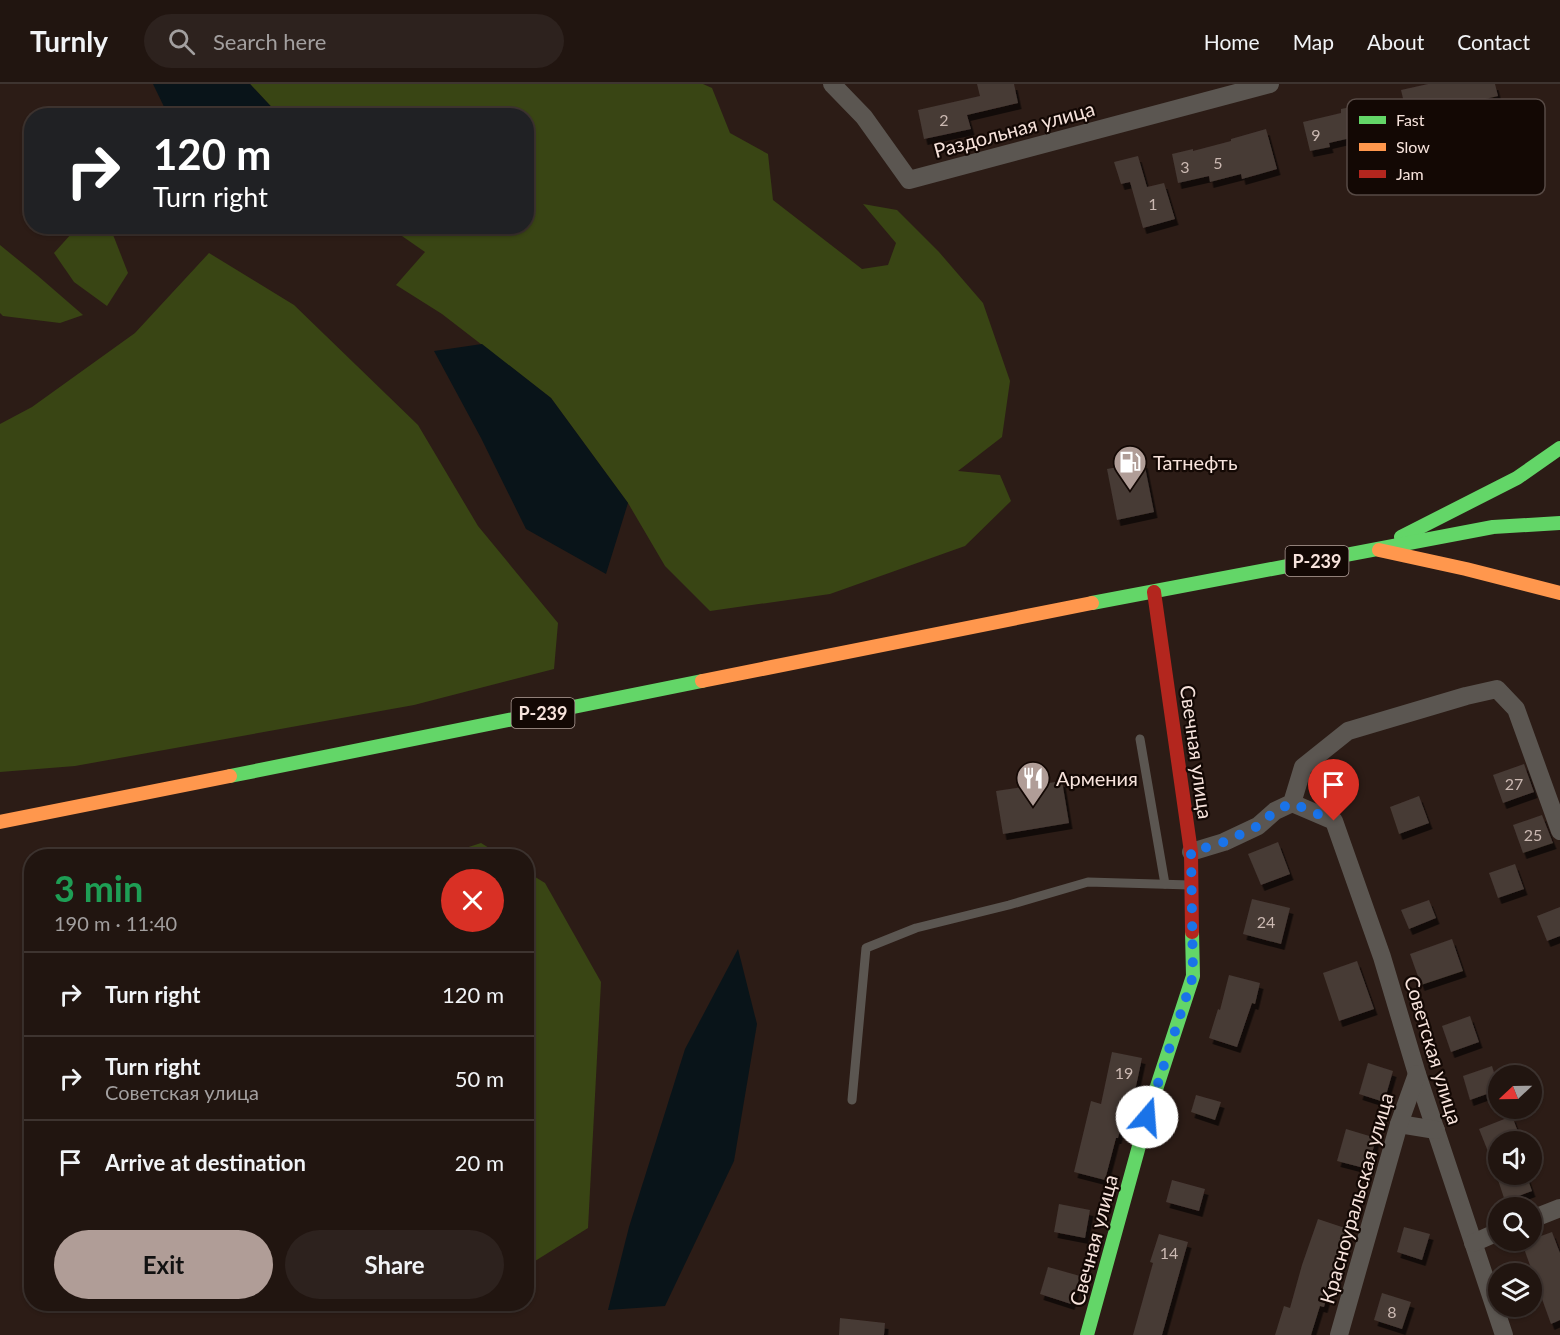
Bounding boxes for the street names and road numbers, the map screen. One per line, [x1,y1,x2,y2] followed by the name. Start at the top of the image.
[931,96,1097,162] street label: Раздольная улица
[1286,546,1348,576] road number: Р-239
[1176,684,1218,820] street label: Свечная улица
[512,698,574,728] road number: Р-239
[1400,973,1468,1127] street label: Советская улица
[1314,1090,1398,1306] street label: Красноуральская улица
[1064,1172,1122,1308] street label: Свечная улица

